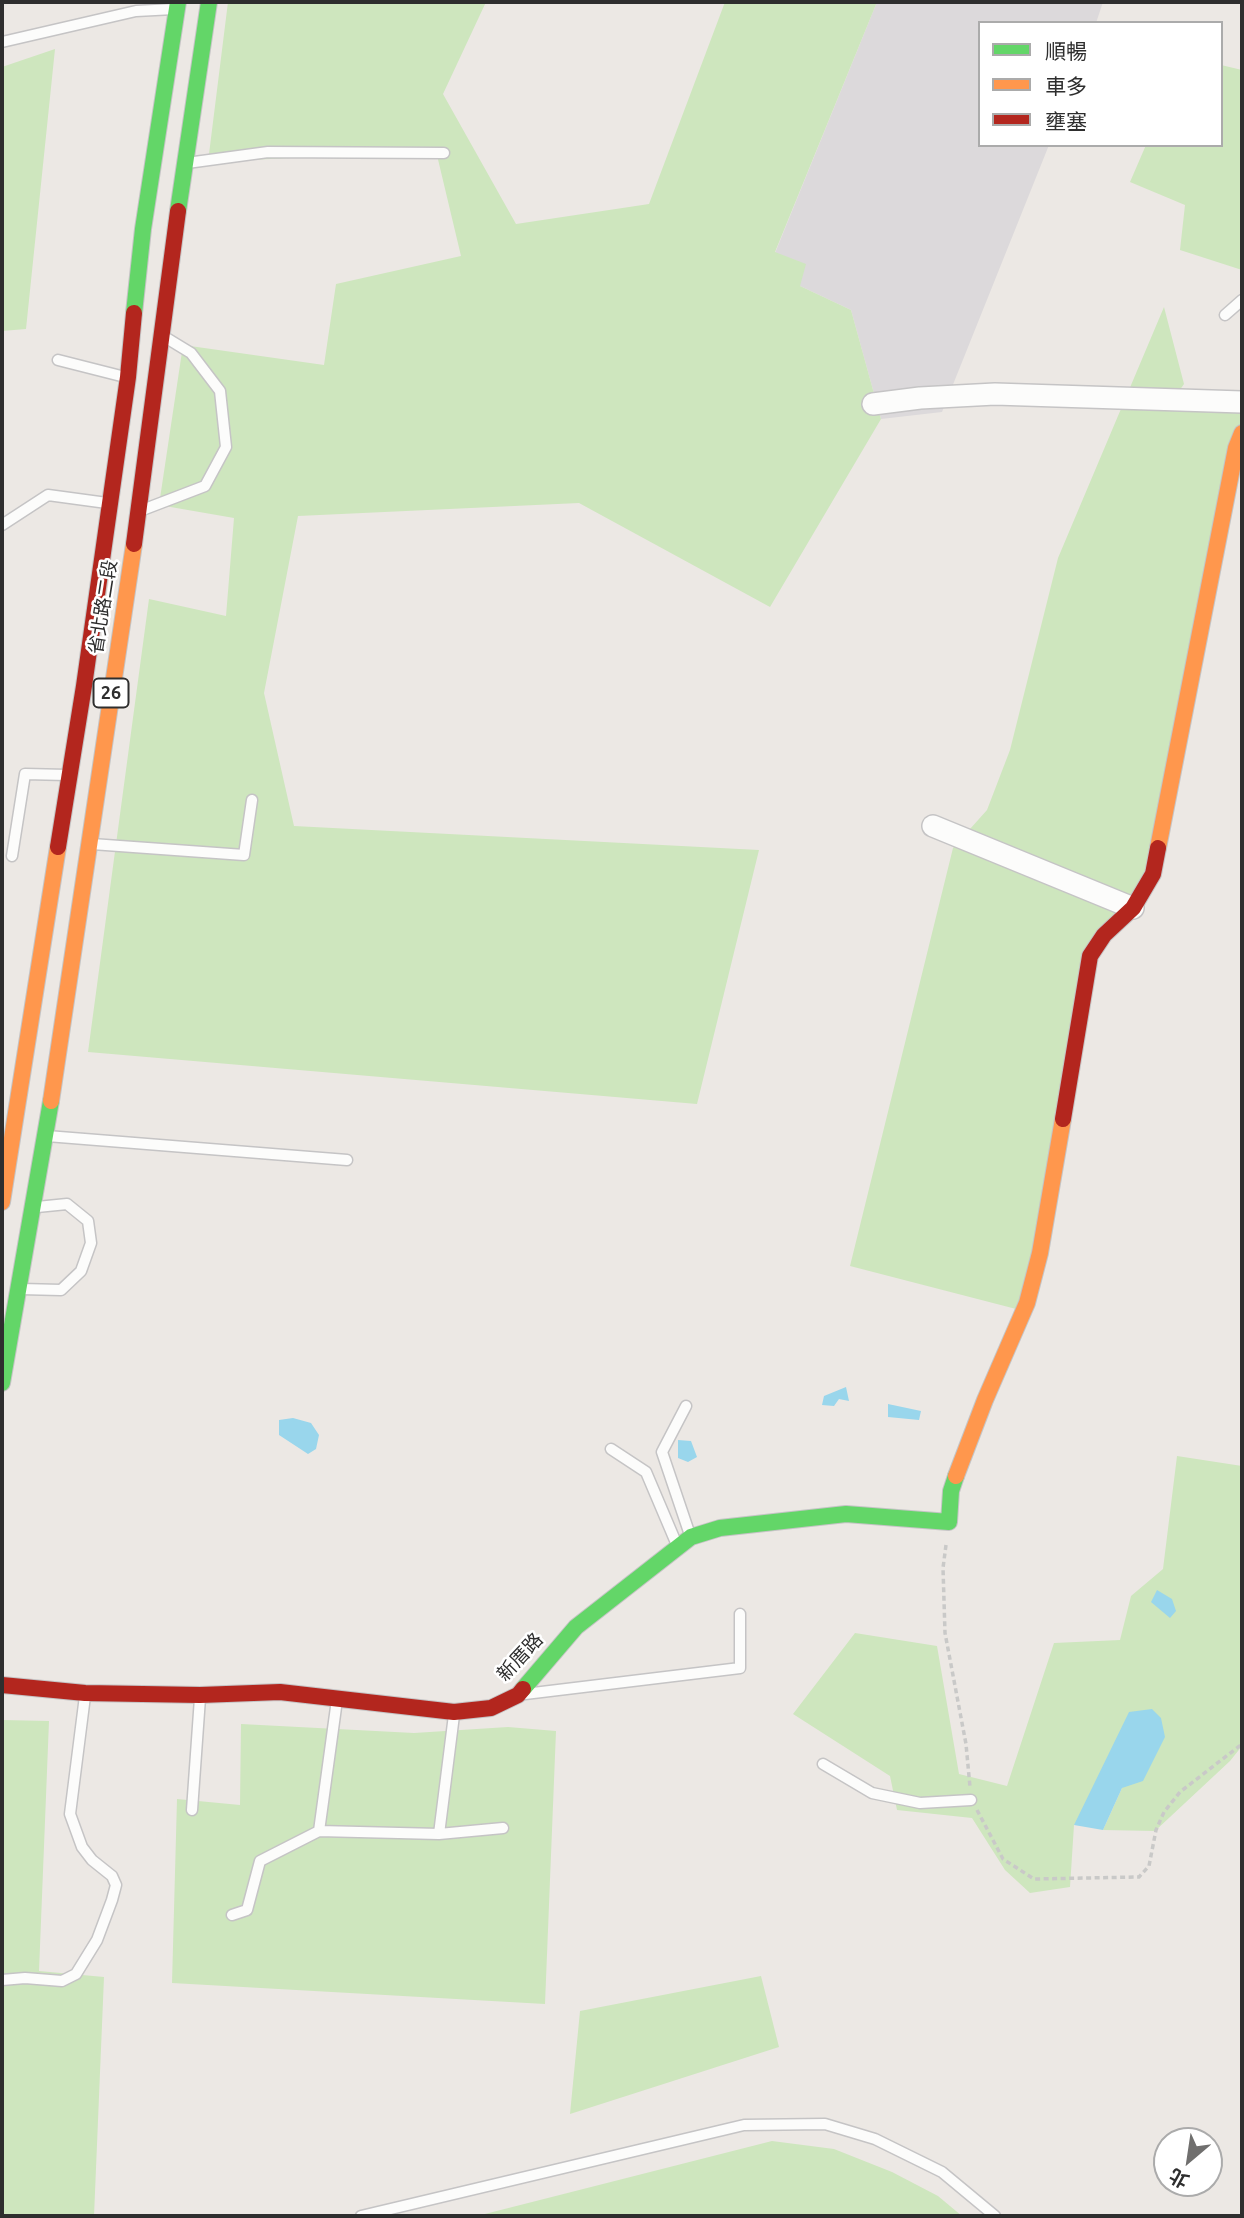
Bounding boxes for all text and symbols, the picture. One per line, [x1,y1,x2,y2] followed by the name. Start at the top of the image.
[978,21,1223,147] legend
[1045,39,1087,63] text: 順暢
[1045,74,1087,98] text: 車多
[1045,109,1087,133] text: 壅塞
[84,558,122,656] street label: 省北路二段
[94,678,128,708] road number: 26
[492,1628,548,1686] street label: 新厝路
[1153,2127,1223,2197] north arrow
[1165,2164,1192,2193] text: 北

